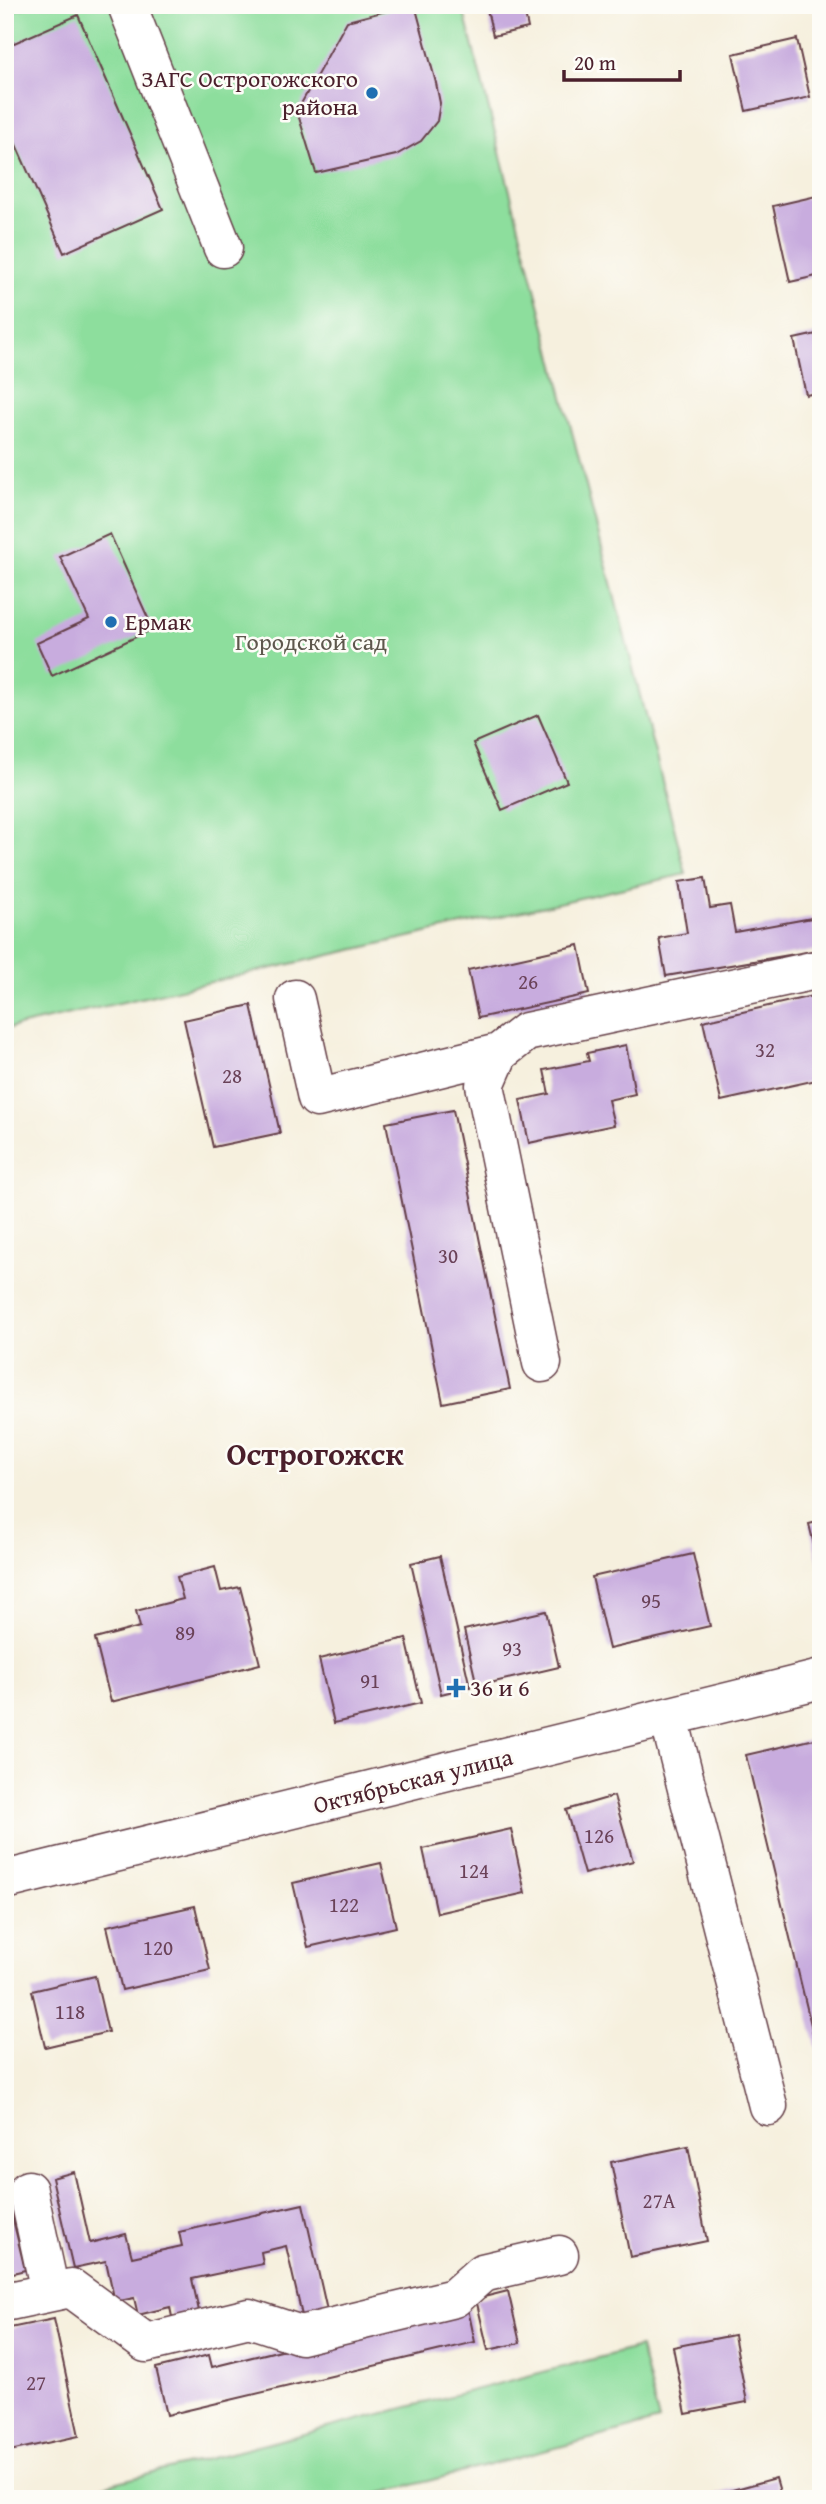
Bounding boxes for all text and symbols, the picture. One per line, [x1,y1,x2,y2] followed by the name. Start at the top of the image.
[564,38,679,82] scale bar
[574,47,616,78] text: 20 m
[141,61,359,124] place label: ЗАГС Острогожского района
[364,85,380,101] marker: ЗАГС Острогожского района
[125,604,192,639] place label: Ермак
[103,614,119,630] marker: Ермак
[235,624,387,659] park label: Городской сад
[518,966,538,997] house number: 26
[755,1034,775,1065] house number: 32
[222,1060,242,1091] house number: 28
[438,1240,458,1271] house number: 30
[226,1430,404,1477] district label: Острогожск
[641,1585,661,1616] house number: 95
[175,1617,195,1648] house number: 89
[502,1633,522,1664] house number: 93
[360,1665,380,1696] house number: 91
[470,1670,530,1705] place label: 36 и 6
[448,1680,464,1696] marker: 36 и 6
[310,1739,517,1822] street label: Октябрьская улица
[584,1820,614,1851] house number: 126
[459,1855,489,1886] house number: 124
[329,1889,359,1920] house number: 122
[143,1932,173,1963] house number: 120
[55,1996,85,2027] house number: 118
[643,2185,676,2216] house number: 27А
[26,2367,46,2398] house number: 27

